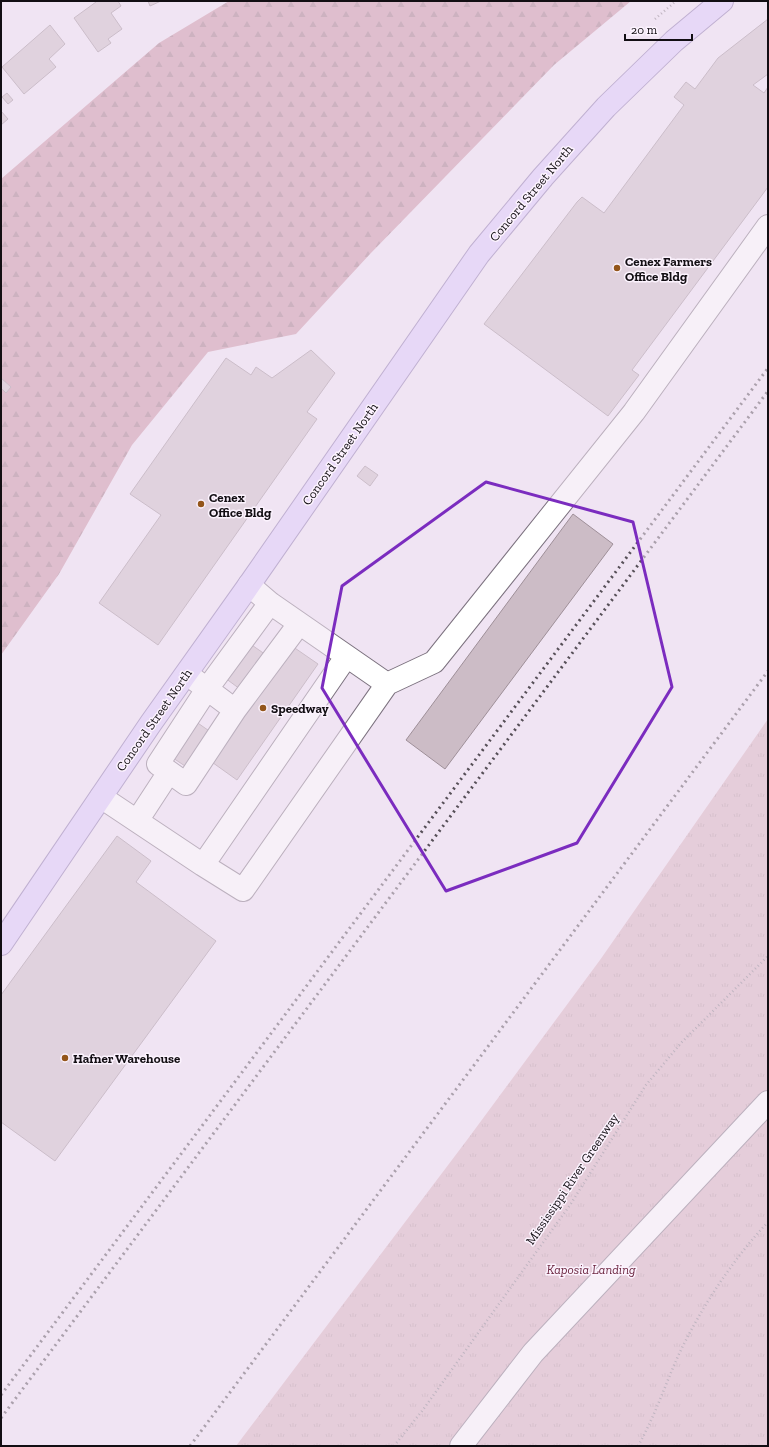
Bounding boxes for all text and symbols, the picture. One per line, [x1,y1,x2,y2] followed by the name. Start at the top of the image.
[625,16,692,42] scale bar
[631,23,658,37] text: 20 m
[486,141,576,244] street label: Concord Street North
[625,254,712,284] place label: Cenex Farmers Office Bldg
[612,263,622,273] marker: Cenex Farmers Office Bldg
[299,399,381,508] street label: Concord Street North
[209,490,272,520] place label: Cenex Office Bldg
[196,499,206,509] marker: Cenex Office Bldg
[113,665,195,774] street label: Concord Street North
[271,701,329,716] place label: Speedway
[258,703,268,713] marker: Speedway
[73,1051,181,1066] place label: Hafner Warehouse
[60,1053,70,1063] marker: Hafner Warehouse
[523,1110,622,1247] street label: Mississippi River Greenway
[546,1262,636,1277] park label: Kaposia Landing

